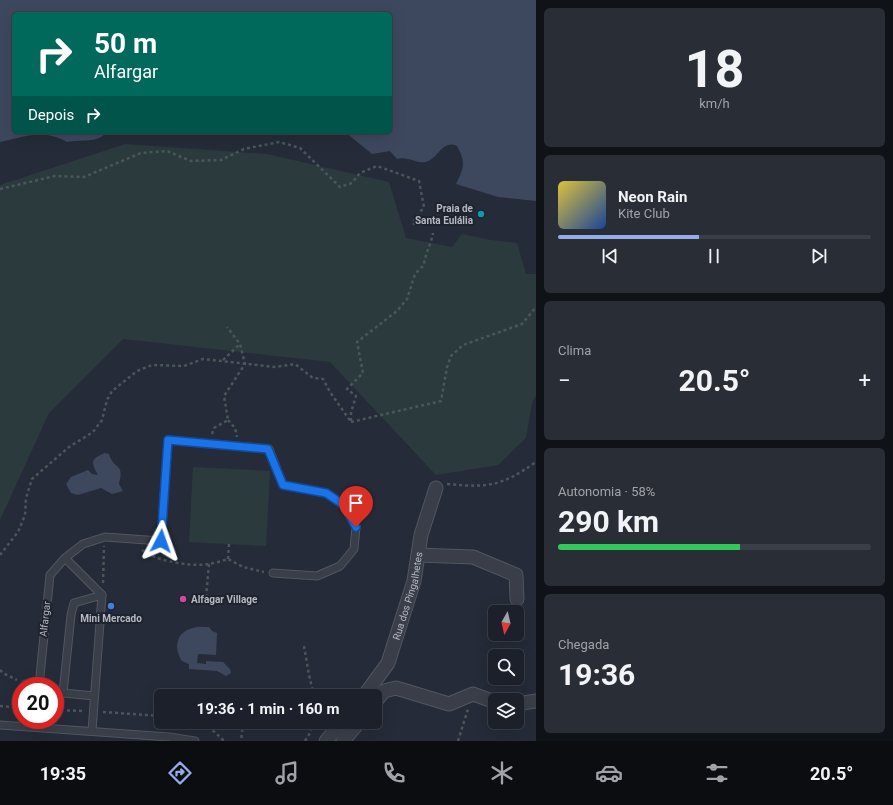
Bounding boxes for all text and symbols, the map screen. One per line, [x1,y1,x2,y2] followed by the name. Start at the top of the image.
[94,27,157,60] text: 50 m
[28,28,80,80] icon: right
[685,39,744,100] text: 18
[94,61,158,82] text: Alfargar
[699,96,730,111] text: km/h
[82,104,104,126] icon: right
[28,106,74,124] text: Depois
[618,188,687,206] text: Neon Rain
[415,203,474,226] place label: Praia de Santa Eulália
[618,206,670,221] text: Kite Club
[476,209,486,219] marker: Praia de Santa Eulália
[599,245,621,267] icon: previous
[703,245,725,267] icon: pause
[808,245,830,267] icon: next
[558,343,591,358] text: Clima
[679,363,751,398] text: 20.5°
[558,368,571,393] text: −
[859,368,871,393] text: +
[558,484,655,499] text: Autonomia · 58%
[339,486,373,527] pin
[345,492,367,514] icon: arrive
[558,504,659,539] text: 290 km
[140,520,182,562] position arrow
[390,551,424,641] street label: Rua dos Pingalhetes
[178,594,188,604] marker: Alfagar Village
[191,594,258,605] place label: Alfagar Village
[38,600,52,637] street label: Alfargar
[106,601,116,611] marker: Mini Mercado
[488,605,524,641] north arrow
[488,605,524,729] map controls
[80,613,142,624] place label: Mini Mercado
[558,637,609,652] text: Chegada
[488,649,524,685] button: search
[558,657,635,692] text: 19:36
[12,677,64,729] speed limit sign: 20
[488,693,524,729] button: layers
[197,700,339,718] text: 19:36 · 1 min · 160 m
[166,759,194,787] icon: directions
[273,759,301,787] icon: music
[380,759,408,787] icon: phone
[488,759,516,787] icon: climate
[595,759,623,787] icon: car
[703,759,731,787] icon: filters
[40,763,86,784] text: 19:35
[810,763,853,784] text: 20.5°

